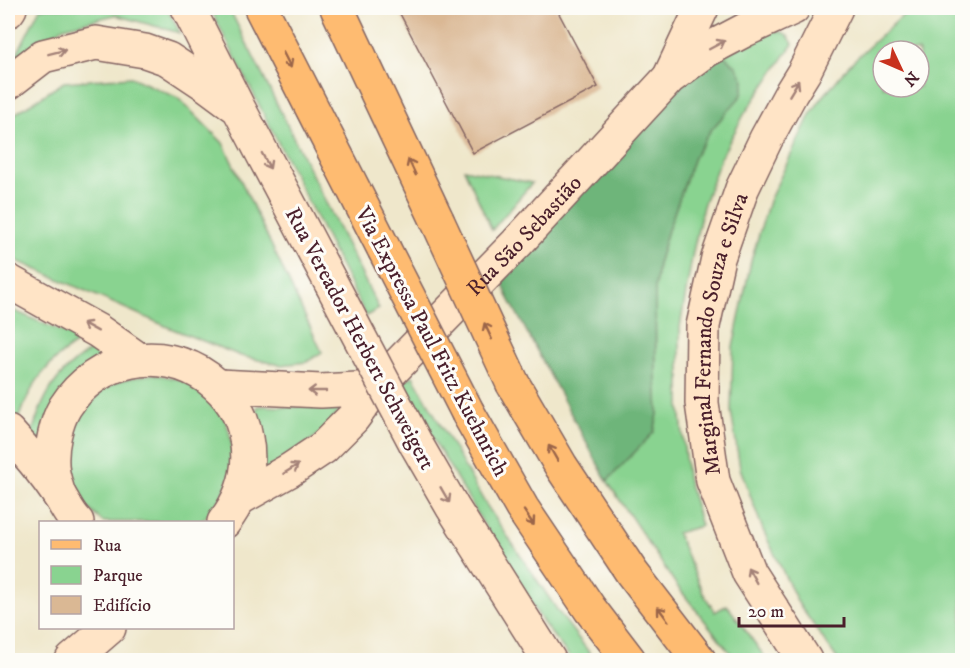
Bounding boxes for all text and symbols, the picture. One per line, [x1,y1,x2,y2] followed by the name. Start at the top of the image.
[707,39,725,50] one-way arrow
[871,39,931,99] north arrow
[47,46,66,58] one-way arrow
[282,50,294,68] one-way arrow
[899,67,923,90] text: N
[789,80,801,97] one-way arrow
[261,151,272,169] one-way arrow
[405,159,417,177] one-way arrow
[461,170,588,302] street label: Rua São Sebastião
[690,189,755,477] street label: Marginal Fernando Souza e Silva
[349,201,515,481] street label: Via Expressa Paul Fritz Kuehnrich
[279,203,440,475] street label: Rua Vereador Herbert Schweigert
[81,321,99,332] one-way arrow
[482,323,494,341] one-way arrow
[307,385,327,397] one-way arrow
[547,445,559,462] one-way arrow
[282,462,299,474] one-way arrow
[439,486,451,503] one-way arrow
[523,509,535,526] one-way arrow
[39,521,234,629] legend
[93,535,122,557] text: Rua
[93,565,143,587] text: Parque
[746,567,757,585] one-way arrow
[739,590,844,628] scale bar
[93,595,151,617] text: Edifício
[748,601,784,623] text: 20 m
[657,606,670,622] one-way arrow

